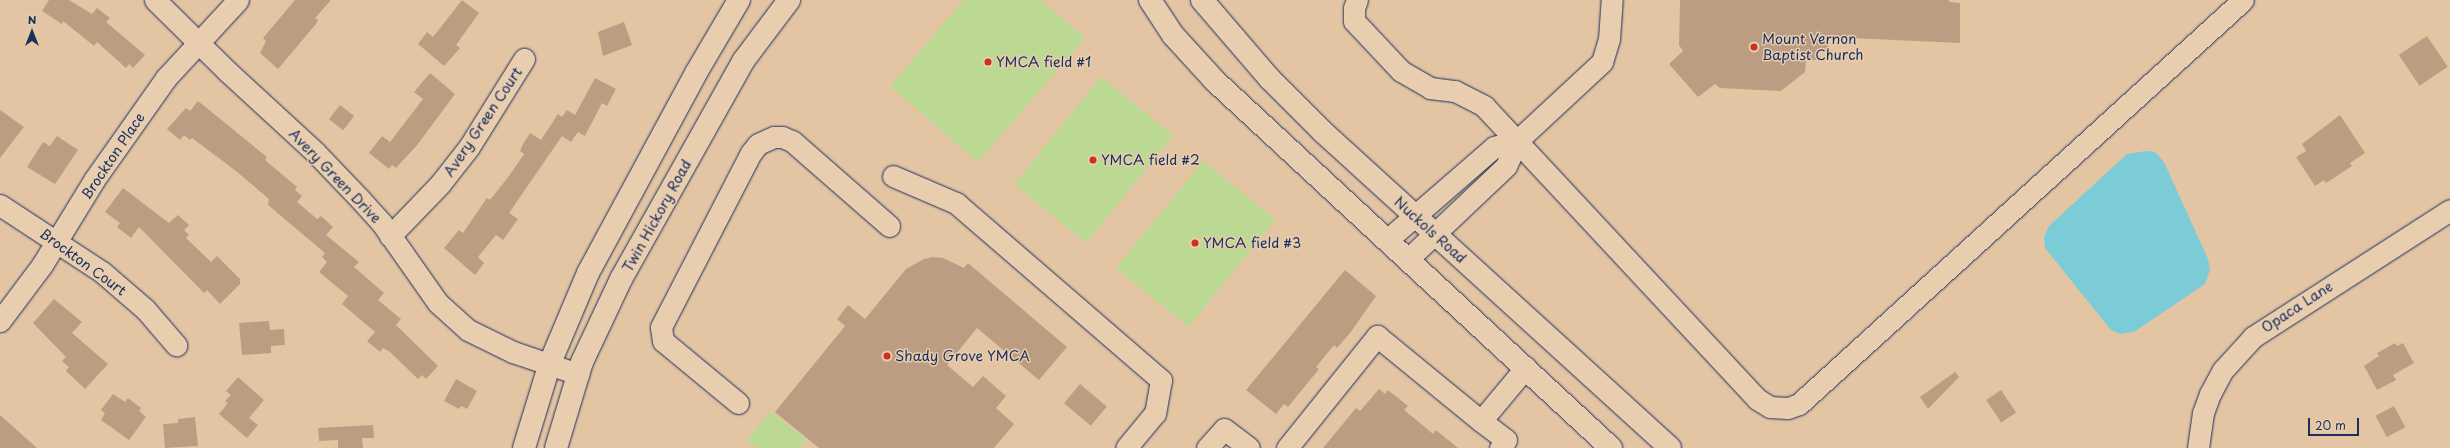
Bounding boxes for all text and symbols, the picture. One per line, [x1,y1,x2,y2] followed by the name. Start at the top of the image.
[28,11,36,28] text: N
[12,12,52,52] north arrow
[1762,31,1864,64] place label: Mount Vernon Baptist Church
[1749,42,1759,52] marker: Mount Vernon Baptist Church
[996,54,1091,70] place label: YMCA field #1
[983,57,993,67] marker: YMCA field #1
[440,63,526,181] street label: Avery Green Court
[78,110,148,202] street label: Brockton Place
[285,124,385,228] street label: Avery Green Drive
[1101,152,1200,168] place label: YMCA field #2
[1088,155,1098,165] marker: YMCA field #2
[619,157,695,275] street label: Twin Hickory Road
[1390,193,1470,267] street label: Nuckols Road
[36,225,130,299] street label: Brockton Court
[1203,235,1301,251] place label: YMCA field #3
[1190,238,1200,248] marker: YMCA field #3
[2258,278,2336,336] street label: Opaca Lane
[895,348,1030,364] place label: Shady Grove YMCA
[882,351,892,361] marker: Shady Grove YMCA
[2310,410,2361,436] scale bar
[2315,416,2346,434] text: 20 m

